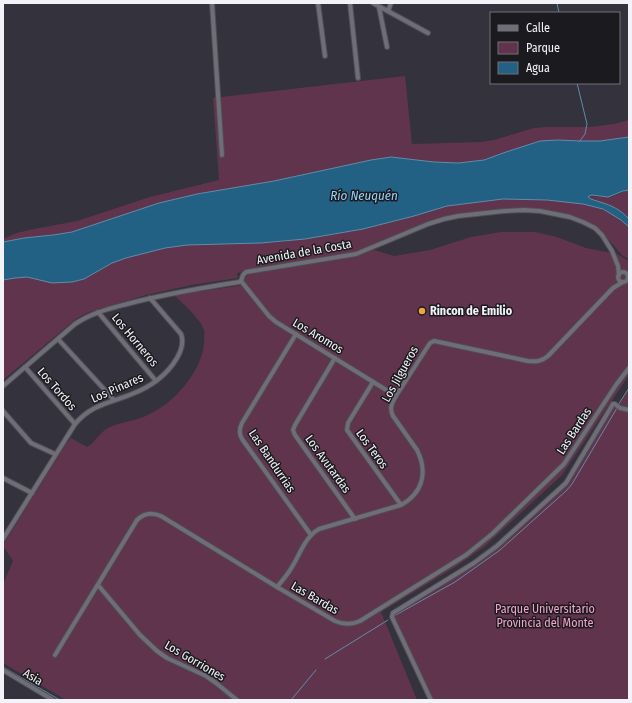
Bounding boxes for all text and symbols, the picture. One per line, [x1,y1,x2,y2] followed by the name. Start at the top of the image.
[490,12,620,84] legend
[526,21,550,35] text: Calle
[526,41,560,55] text: Parque
[526,61,550,75] text: Agua
[330,188,398,203] water label: Río Neuquén
[256,237,353,267] street label: Avenida de la Costa
[430,304,513,318] place label: Rincon de Emilio
[417,306,427,316] marker: Rincon de Emilio
[109,311,161,369] street label: Los Horneros
[290,315,346,357] street label: Los Aromos
[379,344,421,404] street label: Los Jilgueros
[35,365,79,413] street label: Los Tordos
[89,370,145,406] street label: Los Pinares
[554,405,594,457] street label: Las Bardas
[246,427,298,495] street label: Las Bandurrias
[353,427,391,471] street label: Los Teros
[302,432,354,496] street label: Los Avutardas
[289,579,341,617] street label: Las Bardas
[495,602,595,630] park label: Parque Universitario Provincia del Monte
[162,638,228,684] street label: Los Gorriones
[21,666,45,688] street label: Asia

